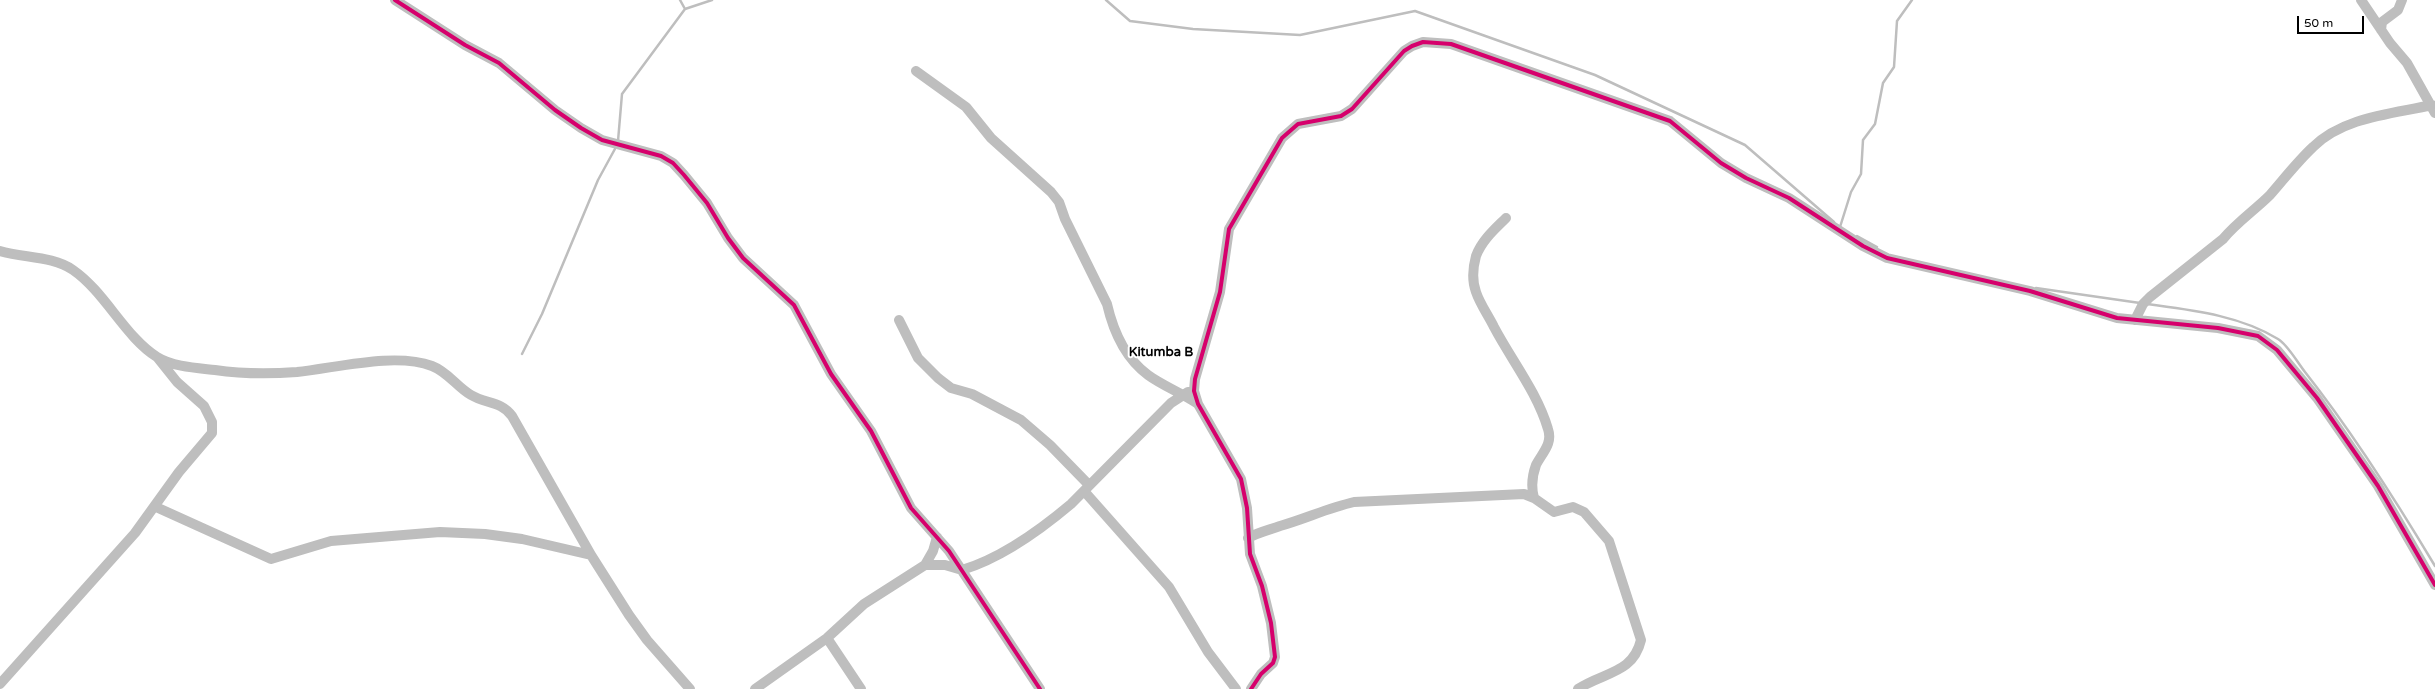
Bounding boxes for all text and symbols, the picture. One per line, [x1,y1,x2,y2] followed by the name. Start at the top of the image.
[2299,8,2366,34] scale bar
[2304,16,2333,30] text: 50 m
[1129,345,1193,361] district label: Kitumba B

